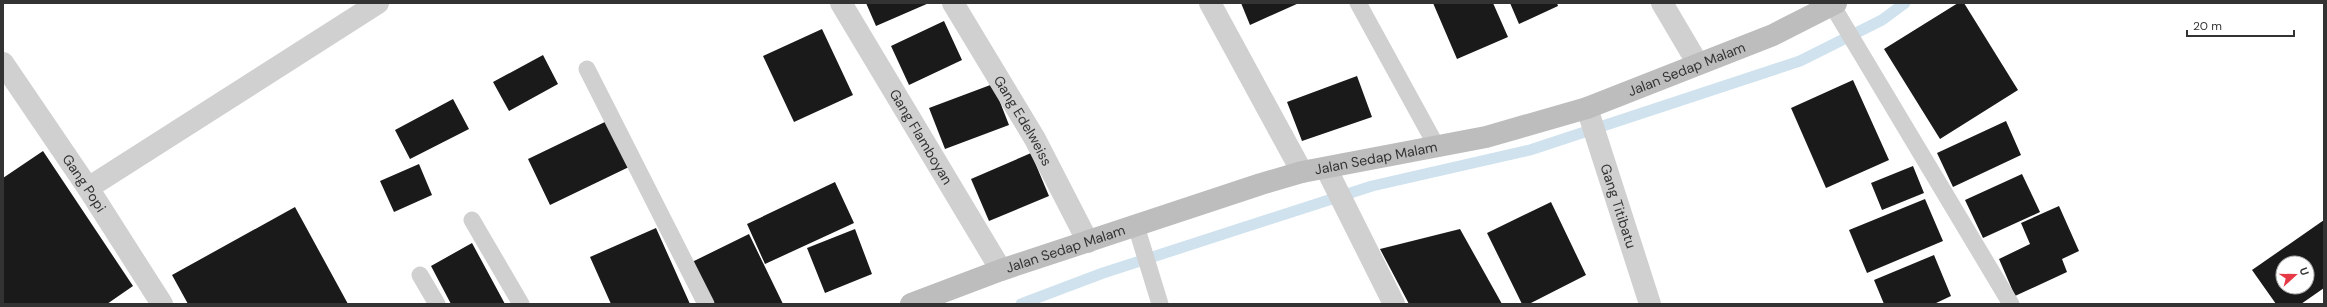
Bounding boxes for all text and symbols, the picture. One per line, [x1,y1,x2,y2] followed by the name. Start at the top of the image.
[2187,12,2294,38] scale bar
[2193,18,2222,34] text: 20 m
[1625,38,1748,100] street label: Jalan Sedap Malam
[990,72,1056,169] street label: Gang Edelweiss
[886,86,957,188] street label: Gang Flamboyan
[1313,137,1439,178] street label: Jalan Sedap Malam
[59,151,110,215] street label: Gang Popi
[1597,162,1641,251] street label: Gang Titibatu
[1003,221,1127,277] street label: Jalan Sedap Malam
[2275,255,2315,295] north arrow
[2296,265,2312,277] text: U

